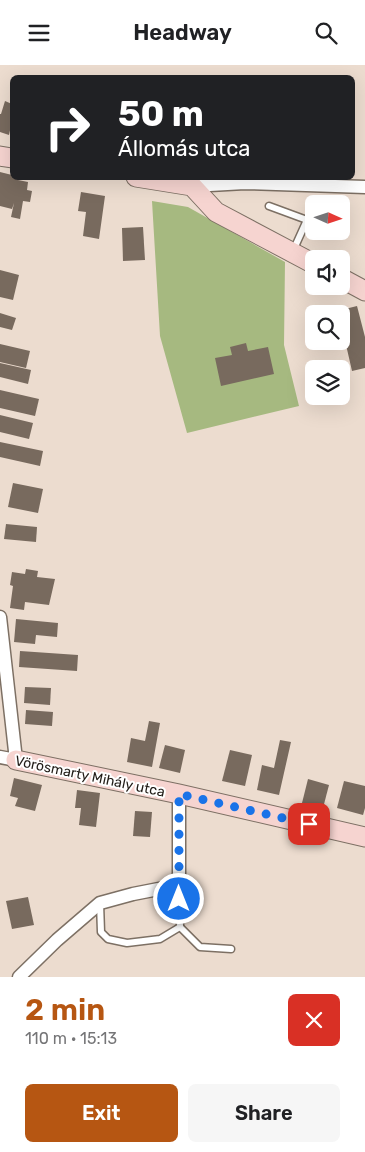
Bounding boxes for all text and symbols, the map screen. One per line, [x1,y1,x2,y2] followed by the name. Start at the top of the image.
[25,19,53,47] icon: menu
[133,19,232,46] text: Headway
[312,19,340,47] icon: search
[118,93,204,135] text: 50 m
[35,95,100,160] icon: right
[118,135,251,162] text: Állomás utca
[305,195,350,240] north arrow
[305,195,350,405] map controls
[305,250,350,295] button: sound
[305,305,350,350] button: search
[305,360,350,405] button: layers
[13,752,166,801] street label: Vörösmarty Mihály utca
[288,803,330,845] pin
[295,810,323,838] icon: arrive
[152,872,204,924] position arrow
[25,992,105,1028] text: 2 min
[288,994,340,1046] button: close
[25,1029,117,1048] text: 110 m · 15:13
[25,1084,178,1142] button: Exit
[188,1084,340,1142] button: Share

